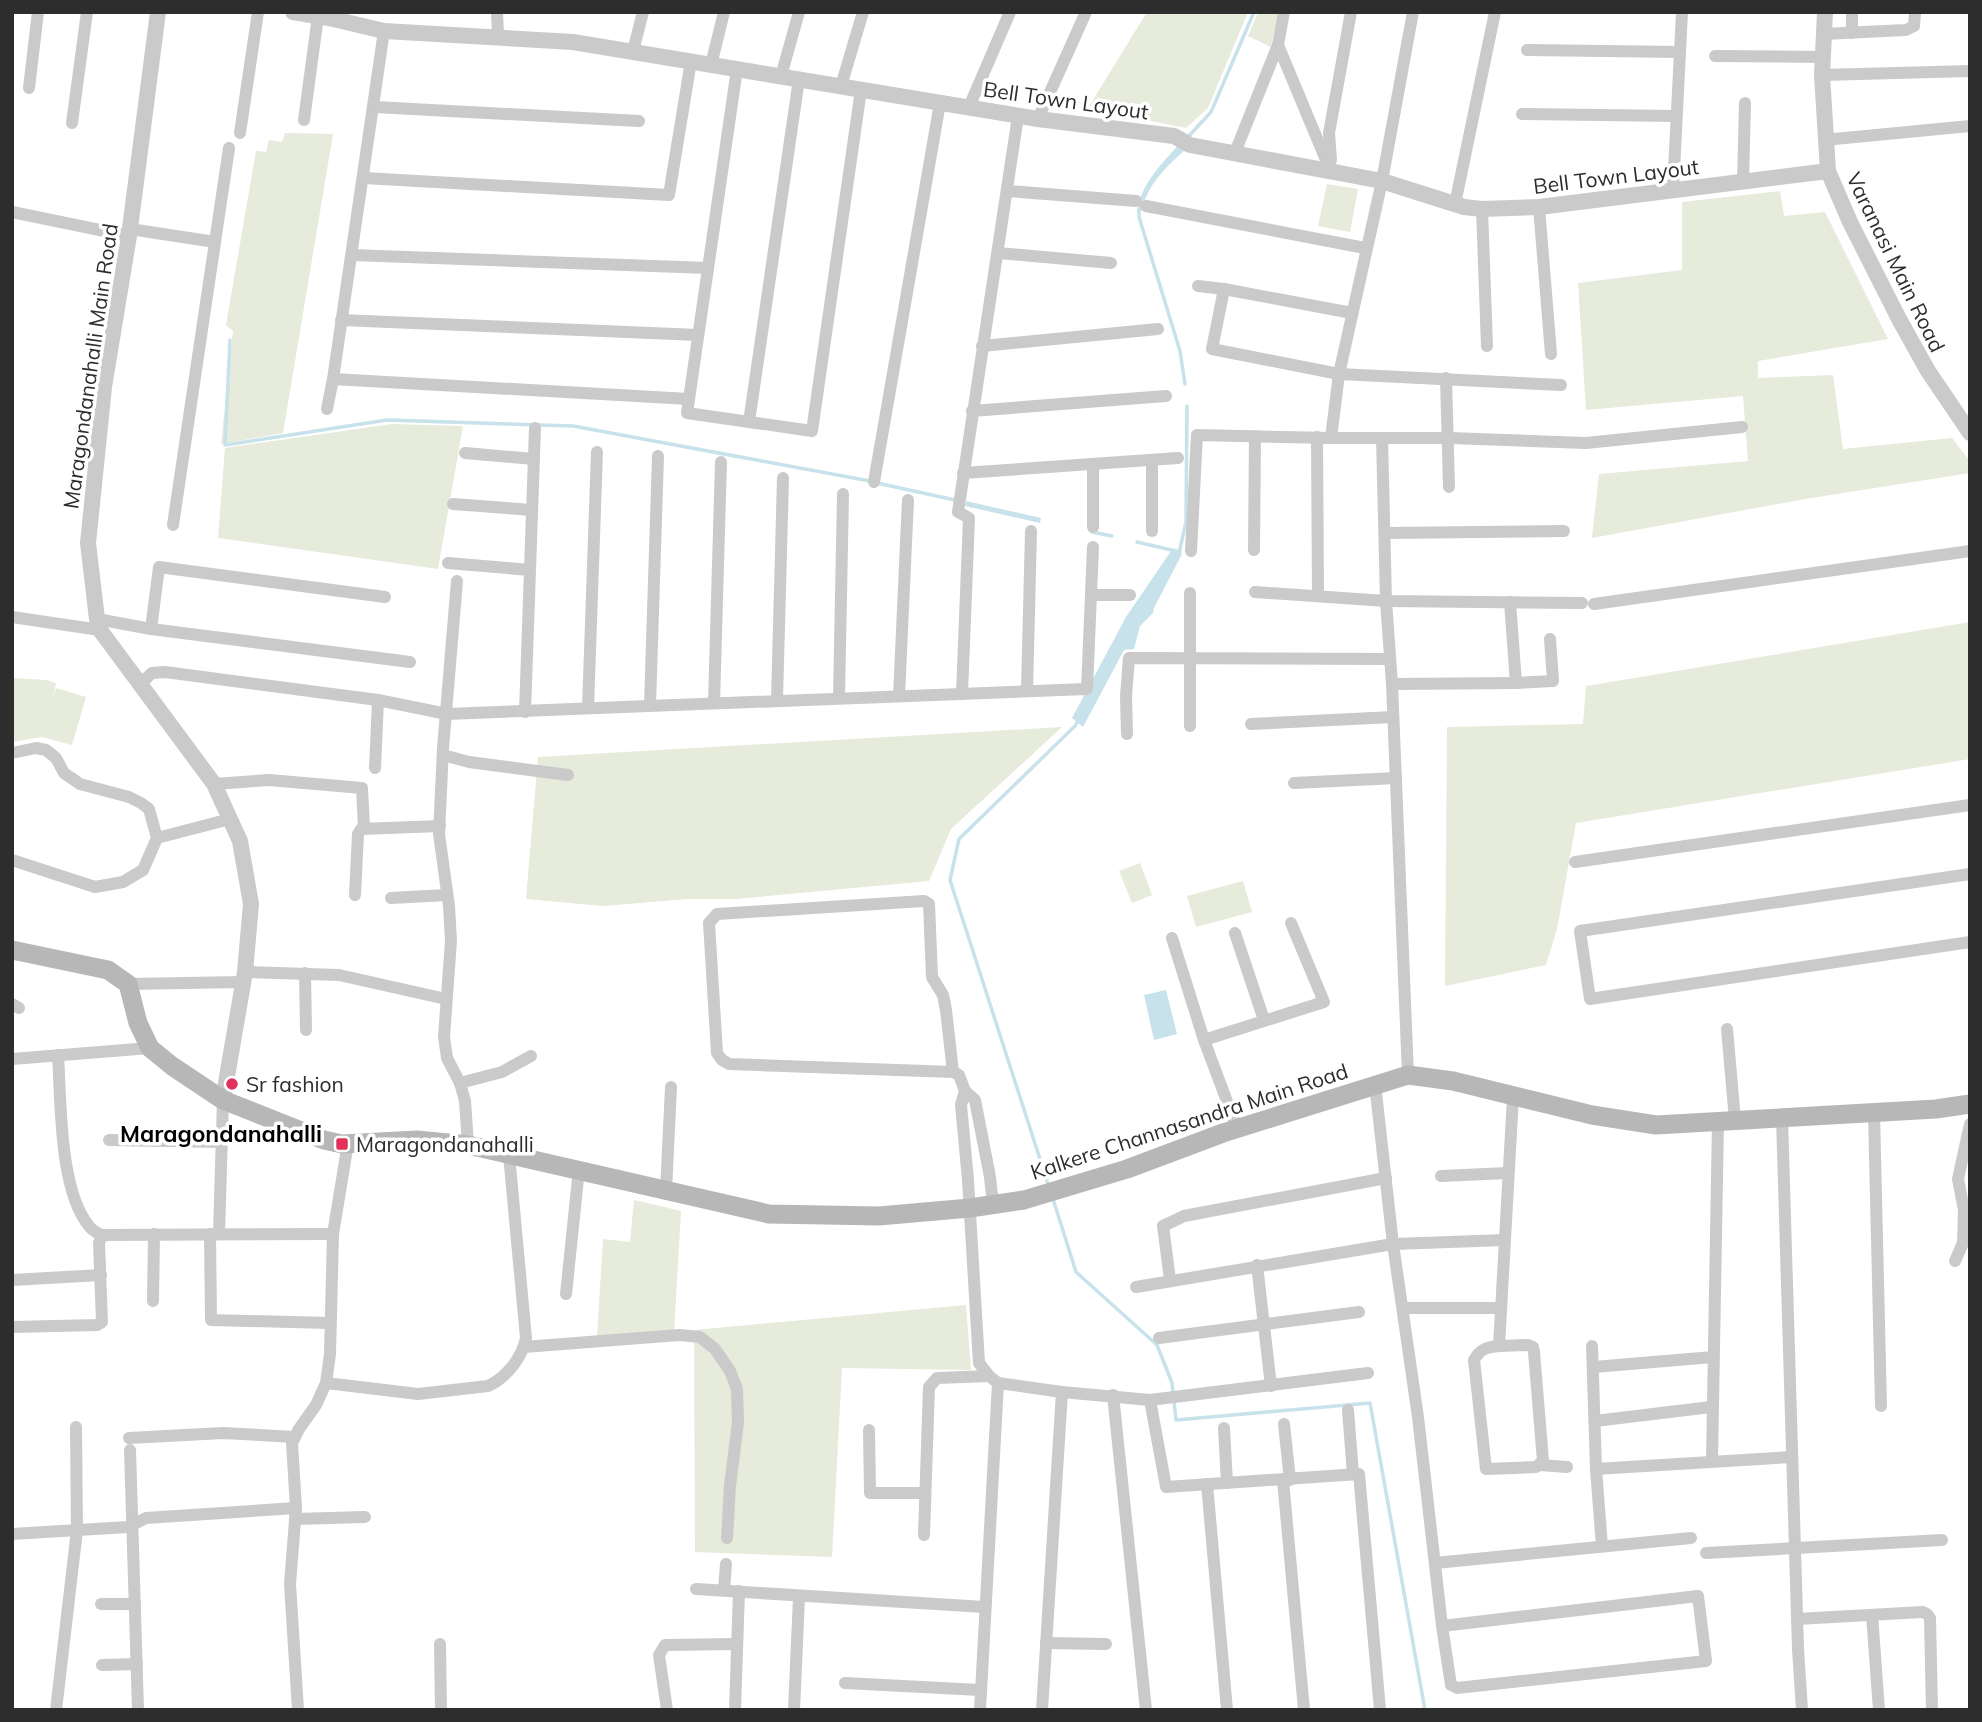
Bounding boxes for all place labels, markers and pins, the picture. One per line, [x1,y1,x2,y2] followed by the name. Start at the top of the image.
[246,1071,344,1097] place label: Sr fashion
[224,1076,240,1092] marker: Sr fashion
[356,1131,534,1157] place label: Maragondanahalli
[334,1136,350,1152] marker: Maragondanahalli

